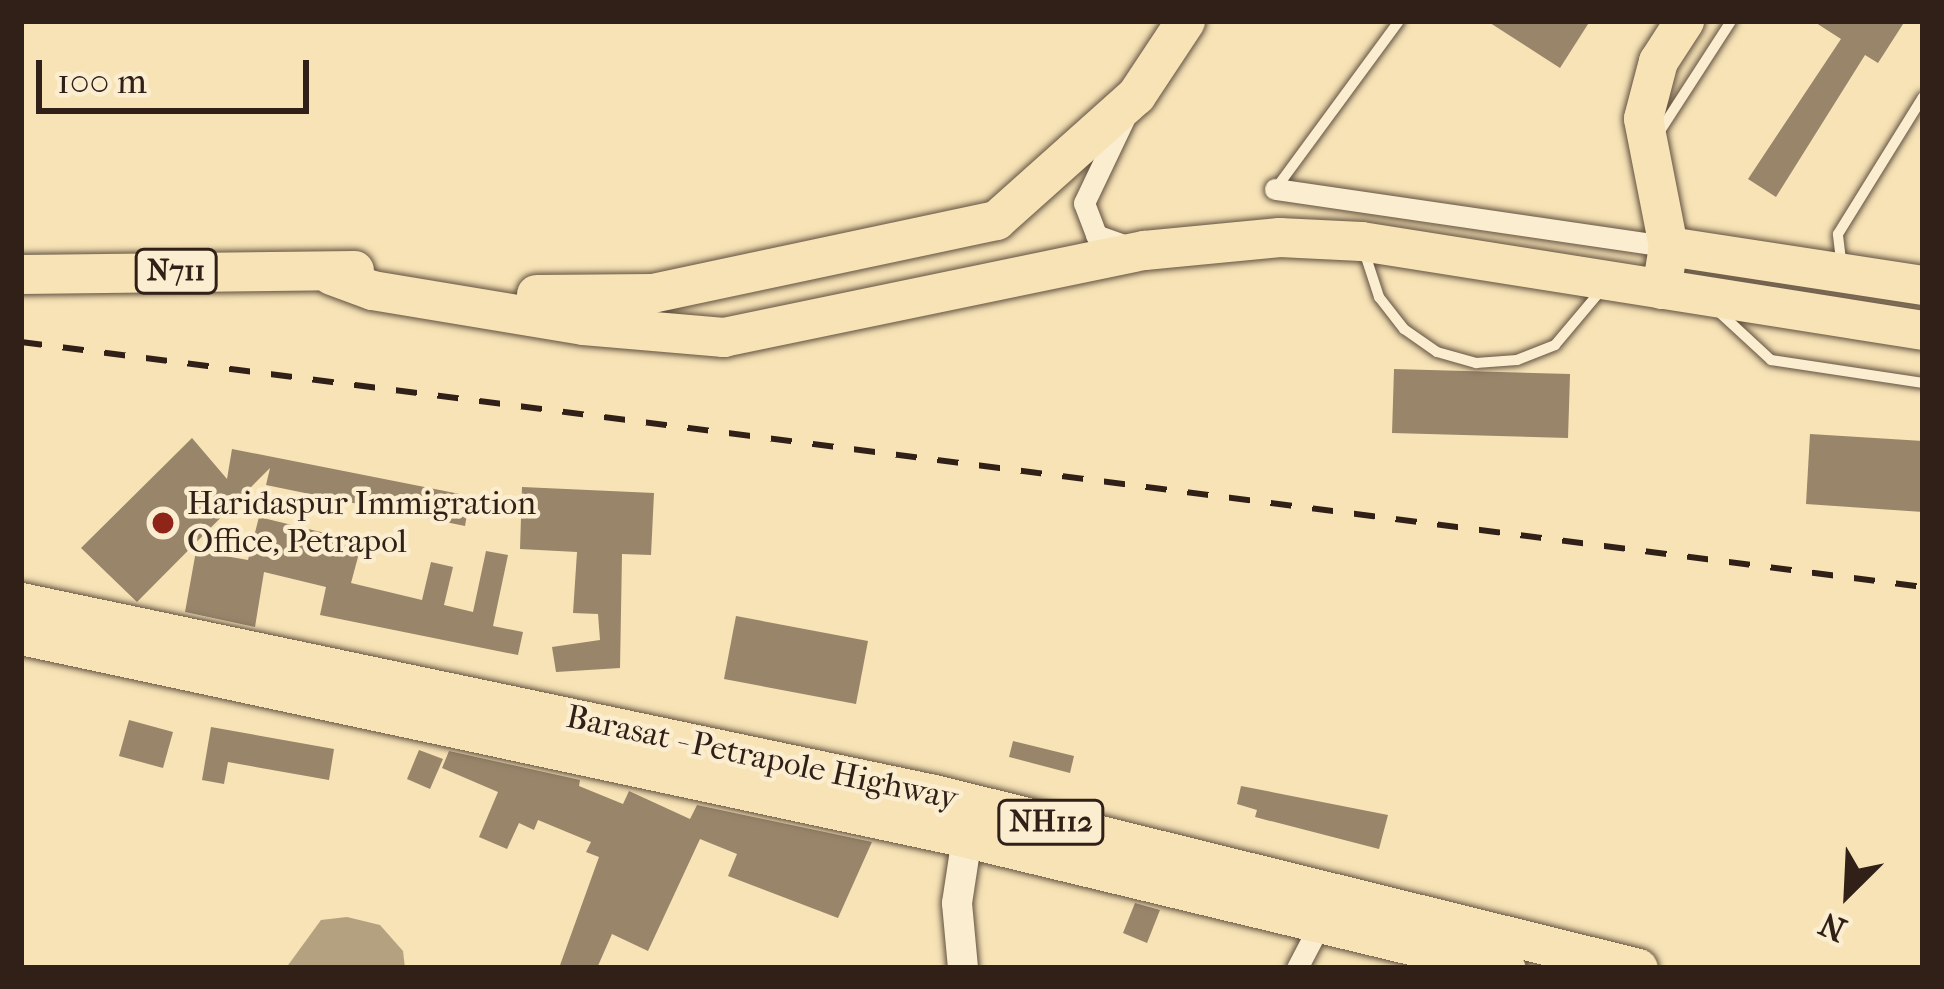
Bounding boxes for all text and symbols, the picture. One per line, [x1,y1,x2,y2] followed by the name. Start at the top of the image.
[42,36,315,110] scale bar
[57,60,147,102] text: 100 m
[134,247,218,295] road number: N711
[187,484,536,562] place label: Haridaspur Immigration Office, Petrapol
[150,510,176,536] marker: Haridaspur Immigration Office, Petrapol
[563,697,961,819] street label: Barasat - Petrapole Highway
[997,798,1105,846] road number: NH112
[1788,833,1908,953] north arrow
[1814,903,1853,949] text: N

